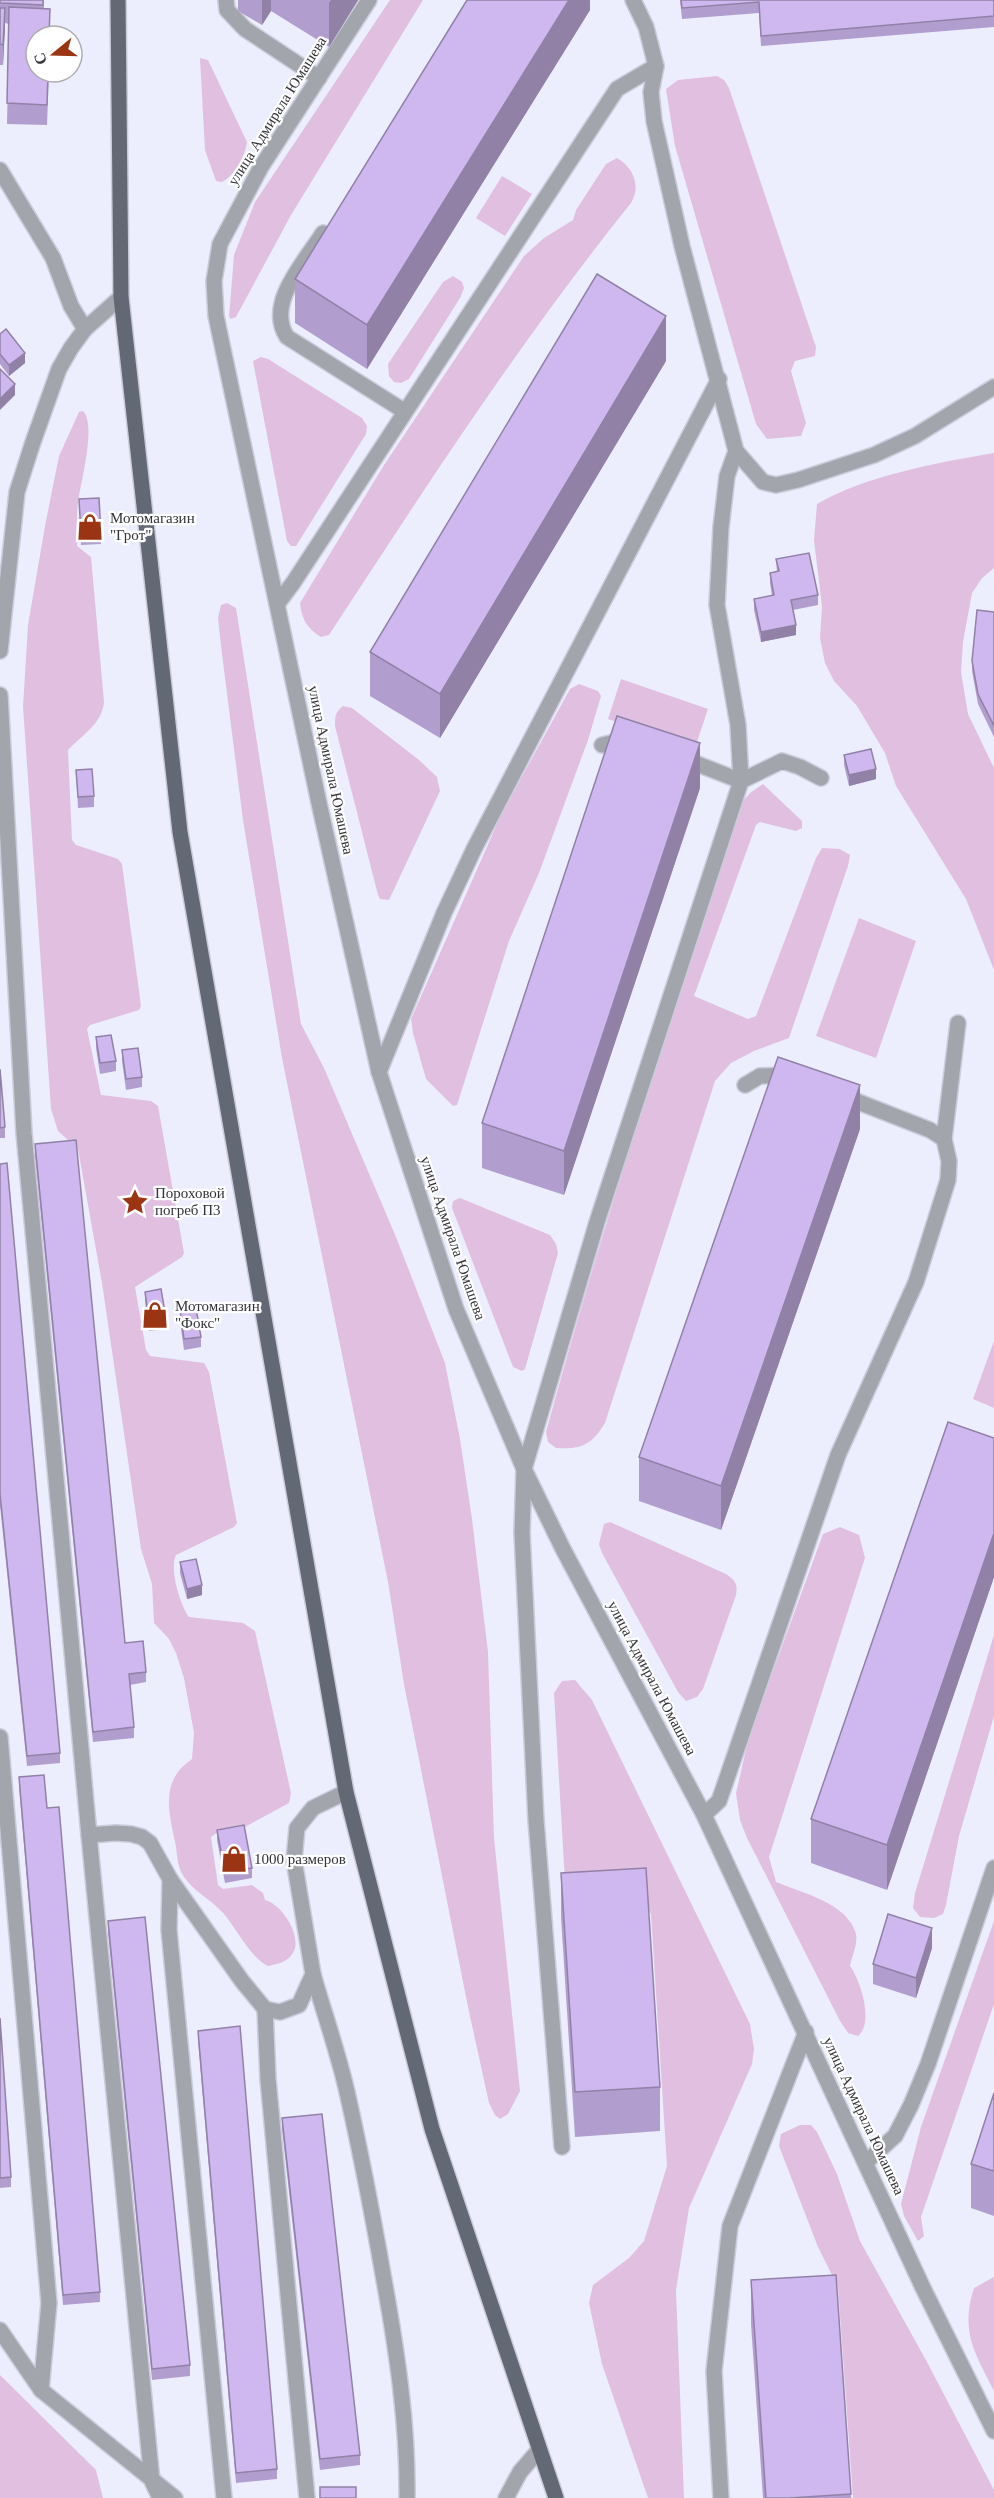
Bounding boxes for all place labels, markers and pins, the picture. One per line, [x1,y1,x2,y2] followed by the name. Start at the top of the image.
[110,510,195,543] place label: Мотомагазин "Грот"
[75,512,105,542] shop icon: Мотомагазин "Грот"
[155,1185,225,1218] place label: Пороховой погреб П3
[120,1187,150,1217] place icon: Пороховой погреб П3
[175,1298,260,1331] place label: Мотомагазин "Фокс"
[140,1300,170,1330] shop icon: Мотомагазин "Фокс"
[219,1844,249,1874] shop icon: 1000 размеров
[254,1851,346,1867] place label: 1000 размеров

